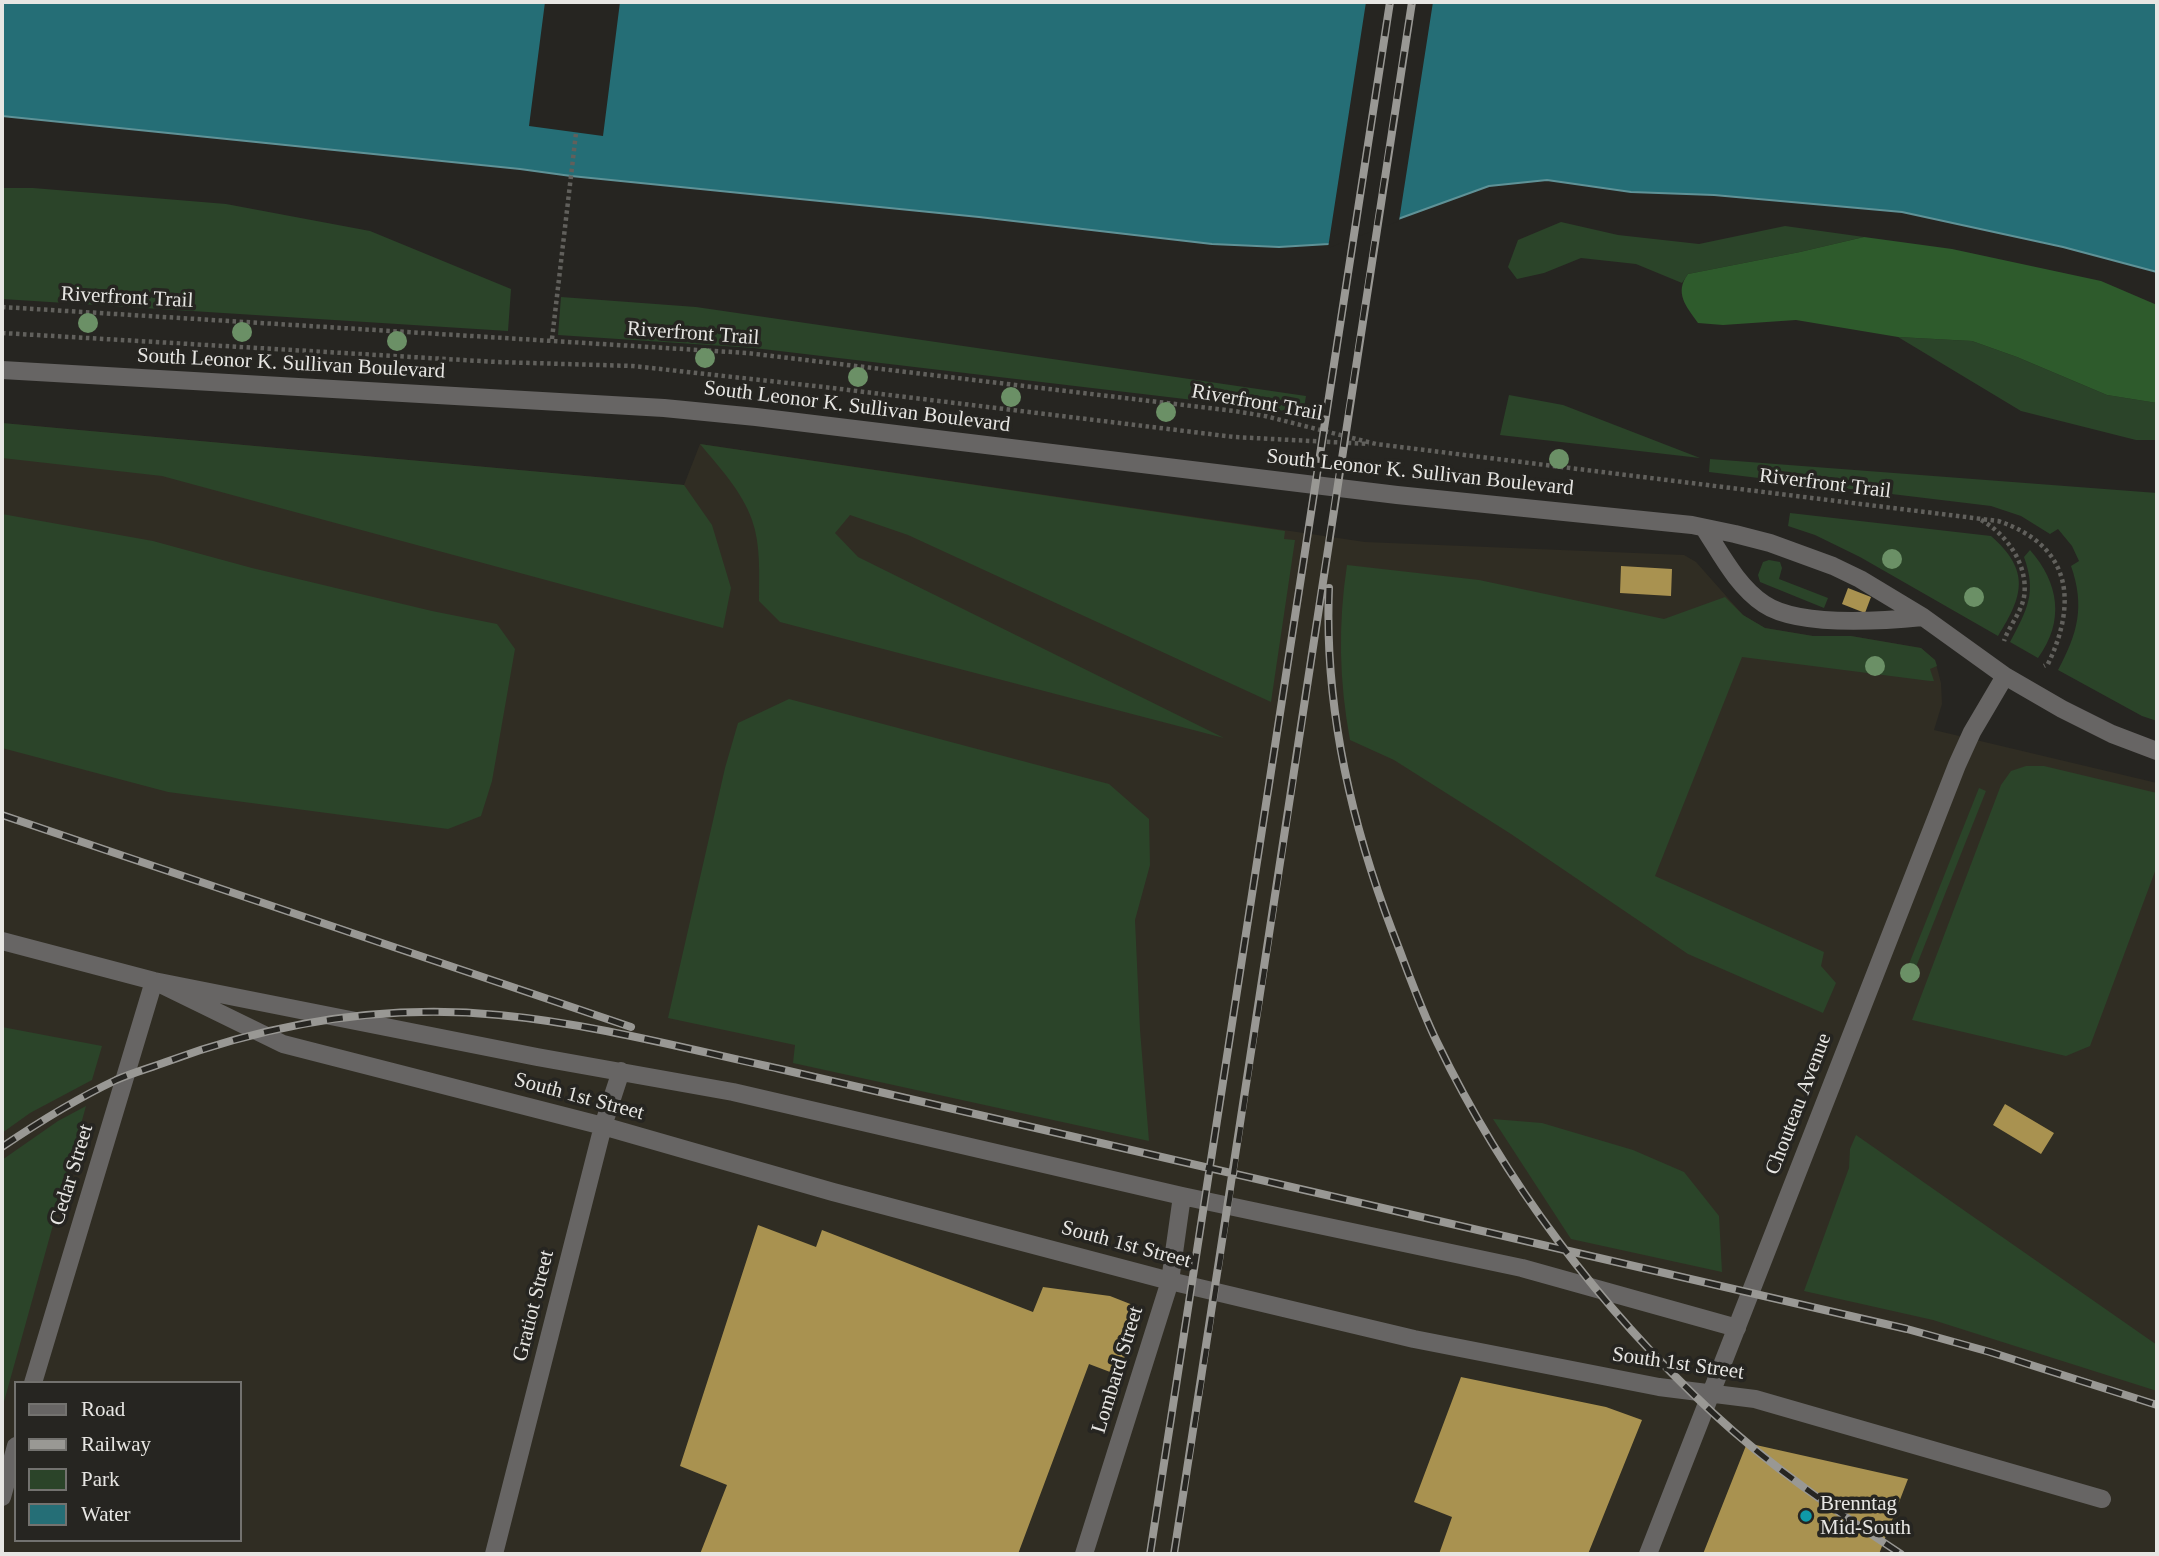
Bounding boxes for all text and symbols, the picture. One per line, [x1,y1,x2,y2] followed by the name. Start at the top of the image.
[60,282,194,314] street label: Riverfront Trail
[626,317,760,351] street label: Riverfront Trail
[136,343,446,385] street label: South Leonor K. Sullivan Boulevard
[702,376,1012,438] street label: South Leonor K. Sullivan Boulevard
[1189,379,1325,427] street label: Riverfront Trail
[1265,444,1575,502] street label: South Leonor K. Sullivan Boulevard
[1758,463,1892,505] street label: Riverfront Trail
[1760,1030,1838,1178] street label: Chouteau Avenue
[512,1068,646,1126] street label: South 1st Street
[45,1121,99,1229] street label: Cedar Street
[1059,1216,1193,1274] street label: South 1st Street
[508,1248,560,1364] street label: Gratiot Street
[1087,1304,1149,1436] street label: Lombard Street
[1610,1342,1746,1386] street label: South 1st Street
[14,1381,242,1542] legend
[81,1397,125,1421] text: Road
[81,1432,151,1456] text: Railway
[81,1467,120,1491] text: Park
[1820,1491,1911,1541] place label: Brenntag Mid-South
[81,1502,131,1526] text: Water
[1798,1508,1814,1524] marker: Brenntag Mid-South

